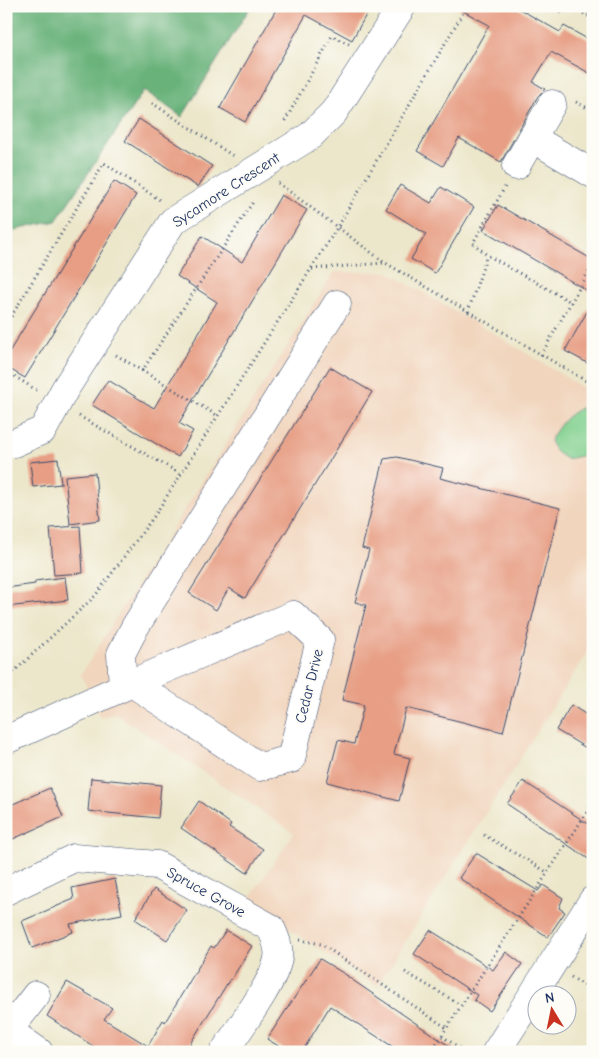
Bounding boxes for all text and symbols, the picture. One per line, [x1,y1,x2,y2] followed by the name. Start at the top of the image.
[169,148,284,231] street label: Sycamore Crescent
[291,647,327,725] street label: Cedar Drive
[163,863,249,921] street label: Spruce Grove
[526,986,576,1036] north arrow
[544,989,556,1007] text: N

